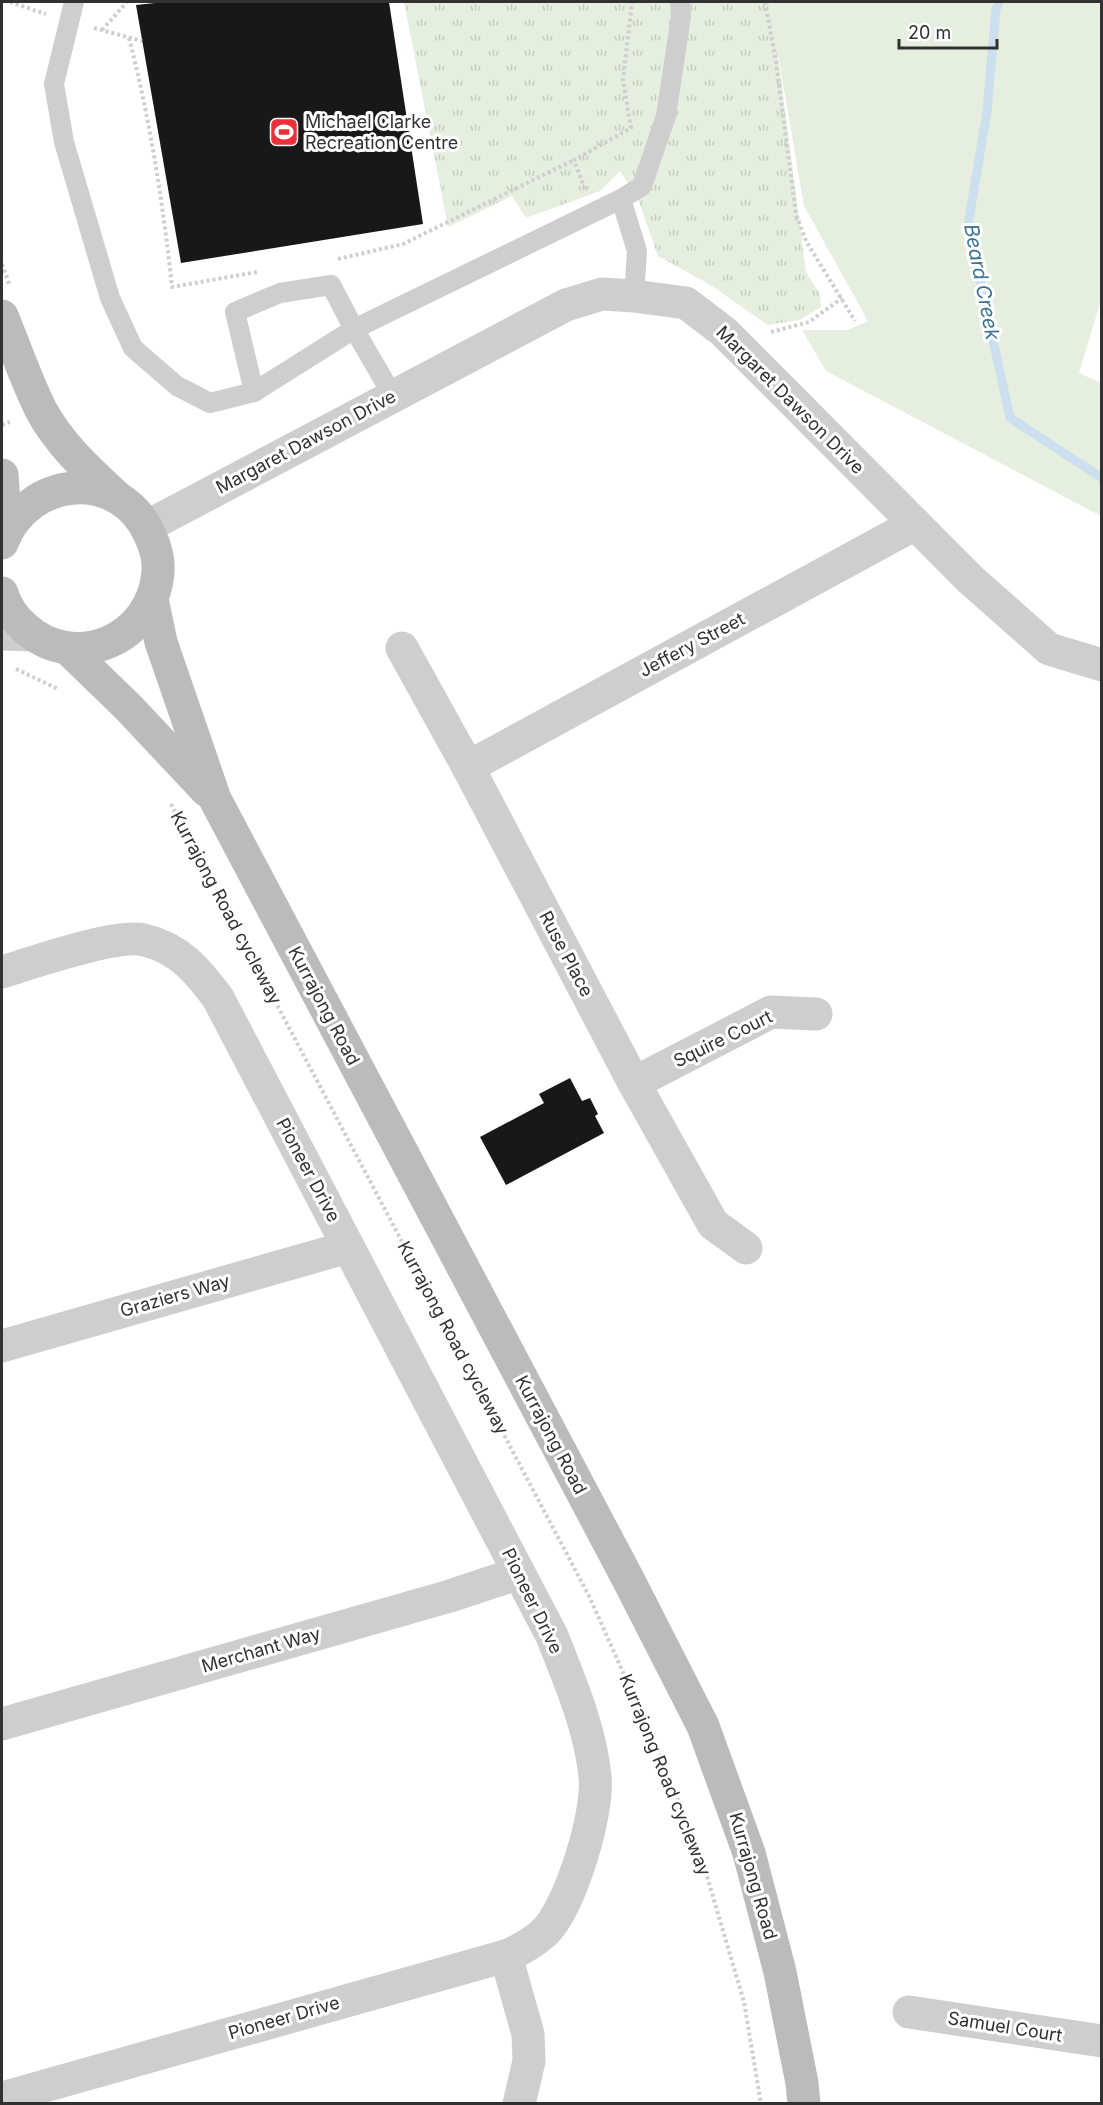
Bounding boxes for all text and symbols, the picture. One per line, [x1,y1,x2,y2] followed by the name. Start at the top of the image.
[899,12,996,50] scale bar
[908,22,951,43] text: 20 m
[305,111,458,153] place label: Michael Clarke Recreation Centre
[268,116,300,148] sports icon: Michael Clarke Recreation Centre
[959,222,1005,343] water label: Beard Creek
[712,321,869,478] street label: Margaret Dawson Drive
[212,385,399,498] street label: Margaret Dawson Drive
[635,608,748,681] street label: Jeffery Street
[167,808,286,1008] street label: Kurrajong Road cycleway
[535,907,598,1000] street label: Ruse Place
[284,943,365,1069] street label: Kurrajong Road
[670,1006,776,1071] street label: Squire Court
[272,1114,345,1225] street label: Pioneer Drive
[394,1238,513,1438] street label: Kurrajong Road cycleway
[118,1270,232,1321] street label: Graziers Way
[511,1372,592,1498] street label: Kurrajong Road
[498,1545,567,1657] street label: Pioneer Drive
[199,1623,323,1677] street label: Merchant Way
[615,1671,716,1879] street label: Kurrajong Road cycleway
[725,1810,782,1942] street label: Kurrajong Road
[226,1992,342,2043] street label: Pioneer Drive
[946,2007,1064,2046] street label: Samuel Court

